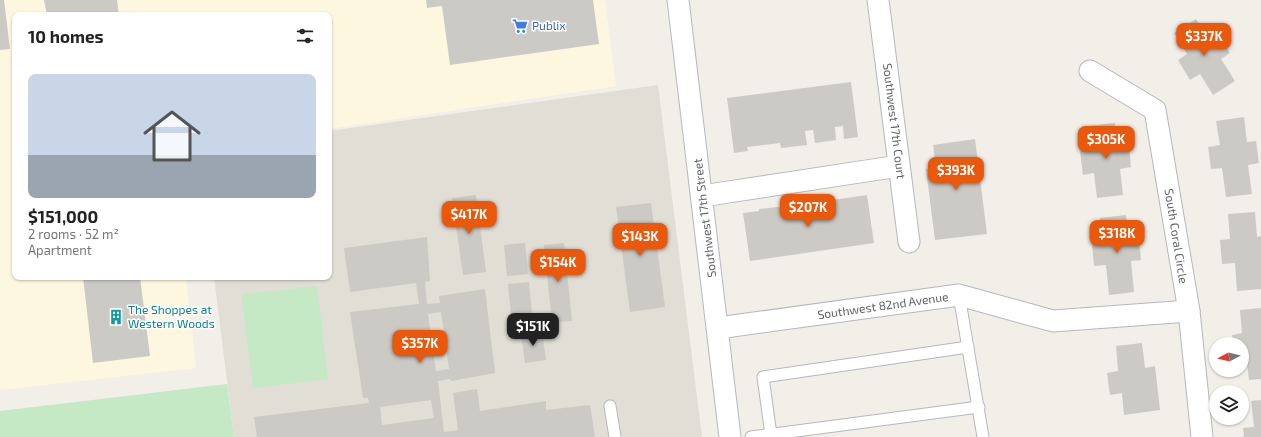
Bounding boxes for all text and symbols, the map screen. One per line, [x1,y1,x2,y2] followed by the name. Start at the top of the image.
[511,17,529,35] supermarket icon: Publix
[532,18,566,32] place label: Publix
[1176,23,1232,57] pin: $337K
[294,25,316,47] icon: filters
[28,26,104,46] text: 10 homes
[1185,28,1223,44] text: $337K
[881,62,909,180] street label: Southwest 17th Court
[136,100,208,172] icon: home
[1078,126,1134,160] pin: $305K
[1087,131,1125,147] text: $305K
[690,157,718,279] street label: Southwest 17th Street
[928,157,984,191] pin: $393K
[937,162,975,178] text: $393K
[1163,187,1191,284] street label: South Coral Circle
[780,194,836,228] pin: $207K
[789,199,827,215] text: $207K
[441,201,497,235] pin: $417K
[28,206,98,226] text: $151,000
[451,206,487,222] text: $417K
[1089,220,1145,254] pin: $318K
[612,223,668,257] pin: $143K
[1099,225,1135,241] text: $318K
[28,226,119,242] text: 2 rooms · 52 m²
[621,228,659,244] text: $143K
[28,242,92,258] text: Apartment
[530,249,586,283] pin: $154K
[540,254,576,270] text: $154K
[816,289,949,321] street label: Southwest 82nd Avenue
[128,302,215,330] place label: The Shoppes at Western Woods
[107,308,125,326] building icon: The Shoppes at Western Woods
[505,313,561,347] pin: $151K
[516,318,550,334] text: $151K
[392,330,448,364] pin: $357K
[401,335,439,351] text: $357K
[1209,337,1249,377] north arrow
[1209,337,1249,425] map controls
[1209,385,1249,425] button: layers

